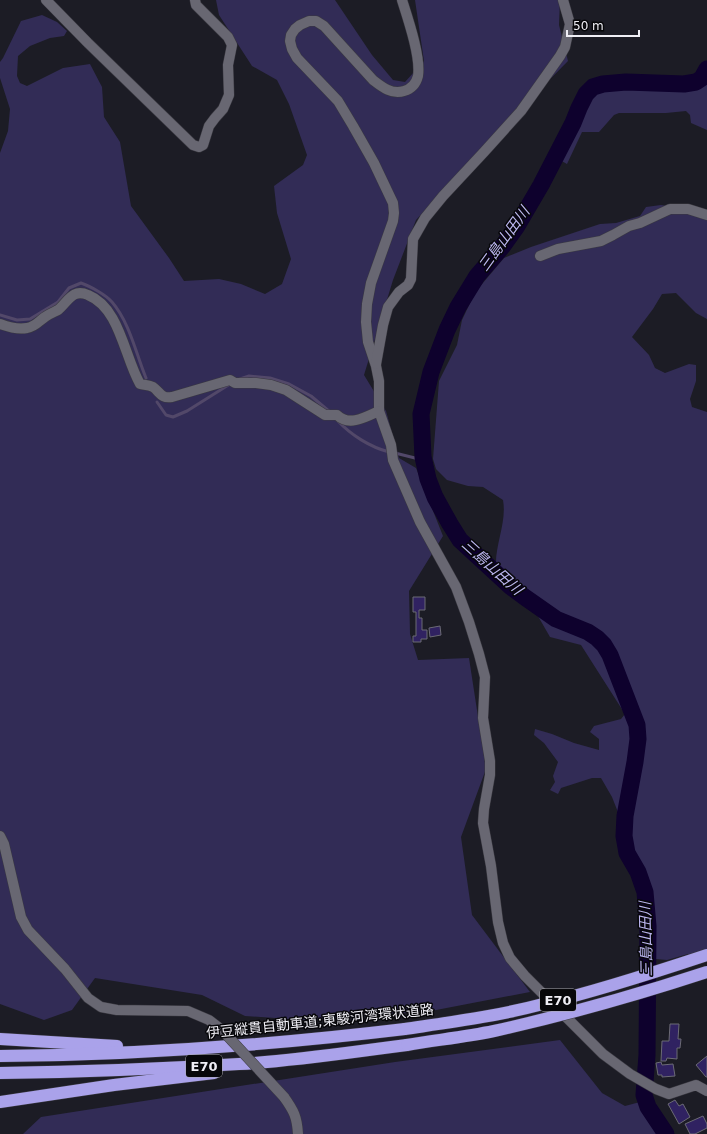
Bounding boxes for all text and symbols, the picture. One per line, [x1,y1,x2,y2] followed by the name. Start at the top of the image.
[567,12,639,38] scale bar
[573,19,604,33] text: 50 m
[475,202,534,275] water label: 三島山田川
[458,535,527,600] water label: 三島山田川
[636,899,656,977] water label: 三島山田川
[540,989,576,1011] road number: E70
[205,1001,435,1041] street label: 伊豆縦貫自動車道;東駿河湾環状道路
[186,1055,222,1077] road number: E70

